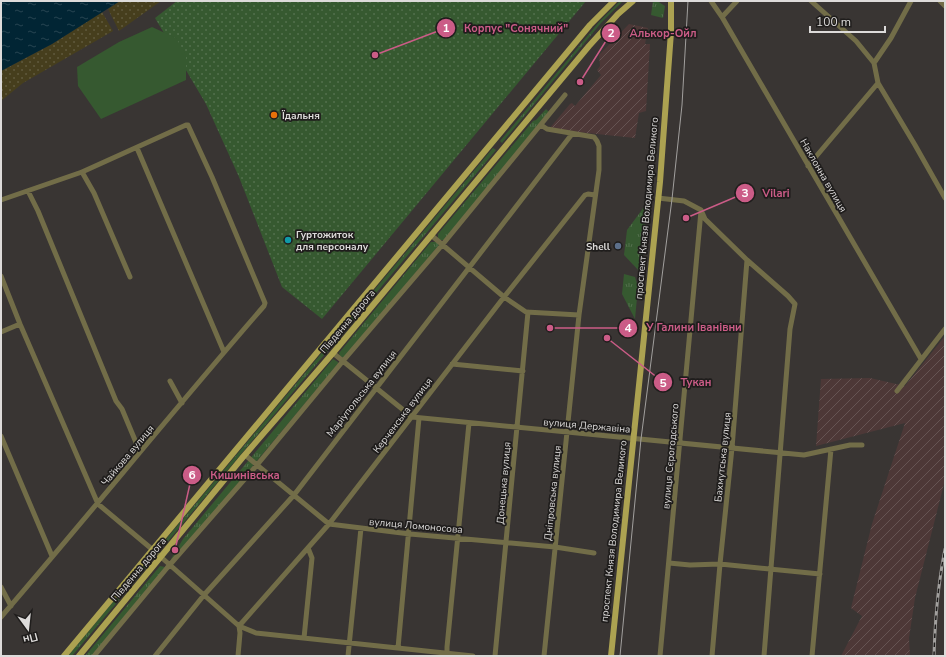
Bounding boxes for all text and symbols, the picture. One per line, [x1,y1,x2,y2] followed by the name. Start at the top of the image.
[810,8,885,34] scale bar
[816,14,851,30] text: 100 m
[436,17,576,40] callout: Корпус "Сонячний"
[442,20,450,36] text: 1
[464,21,568,36] text: Корпус "Сонячний"
[601,22,704,45] callout: Алькор-Ойл
[607,25,615,41] text: 2
[630,26,696,41] text: Алькор-Ойл
[281,109,320,123] place label: Їдальня
[269,110,279,120] marker: Їдальня
[632,116,662,300] street label: проспект Князя Володимира Великого
[796,136,850,215] street label: Наклонна вулиця
[735,181,798,204] callout: Vilari
[741,185,749,201] text: 3
[761,186,790,201] text: Vilari
[296,228,369,254] place label: Гуртожиток для персоналу
[283,235,293,245] marker: Гуртожиток для персоналу
[586,240,611,254] place label: Shell
[613,241,623,251] marker: Shell
[317,287,379,357] street label: Південна дорога
[618,316,749,339] callout: У Галини Іванівни
[624,320,632,336] text: 4
[645,320,742,335] text: У Галини Іванівни
[323,347,400,440] street label: Маріупольська вулиця
[653,371,720,394] callout: Тукан
[370,375,436,456] street label: Керченська вулиця
[659,375,667,391] text: 5
[681,375,711,390] text: Тукан
[659,402,683,510] street label: вулиця Сєрогодського
[711,411,735,503] street label: Бахмутська вулиця
[543,415,631,437] street label: вулиця Державіна
[98,422,157,489] street label: Чайкова вулиця
[597,439,631,623] street label: проспект Князя Володимира Великого
[493,441,515,525] street label: Донецька вулиця
[541,445,565,541] street label: Дніпровська вулиця
[182,463,287,486] callout: Кишинівська
[188,467,196,483] text: 6
[210,468,280,483] text: Кишинівська
[368,515,463,537] street label: вулиця Ломоносова
[108,535,170,605] street label: Південна дорога
[8,609,48,649] north arrow
[21,629,40,647] text: Пн

